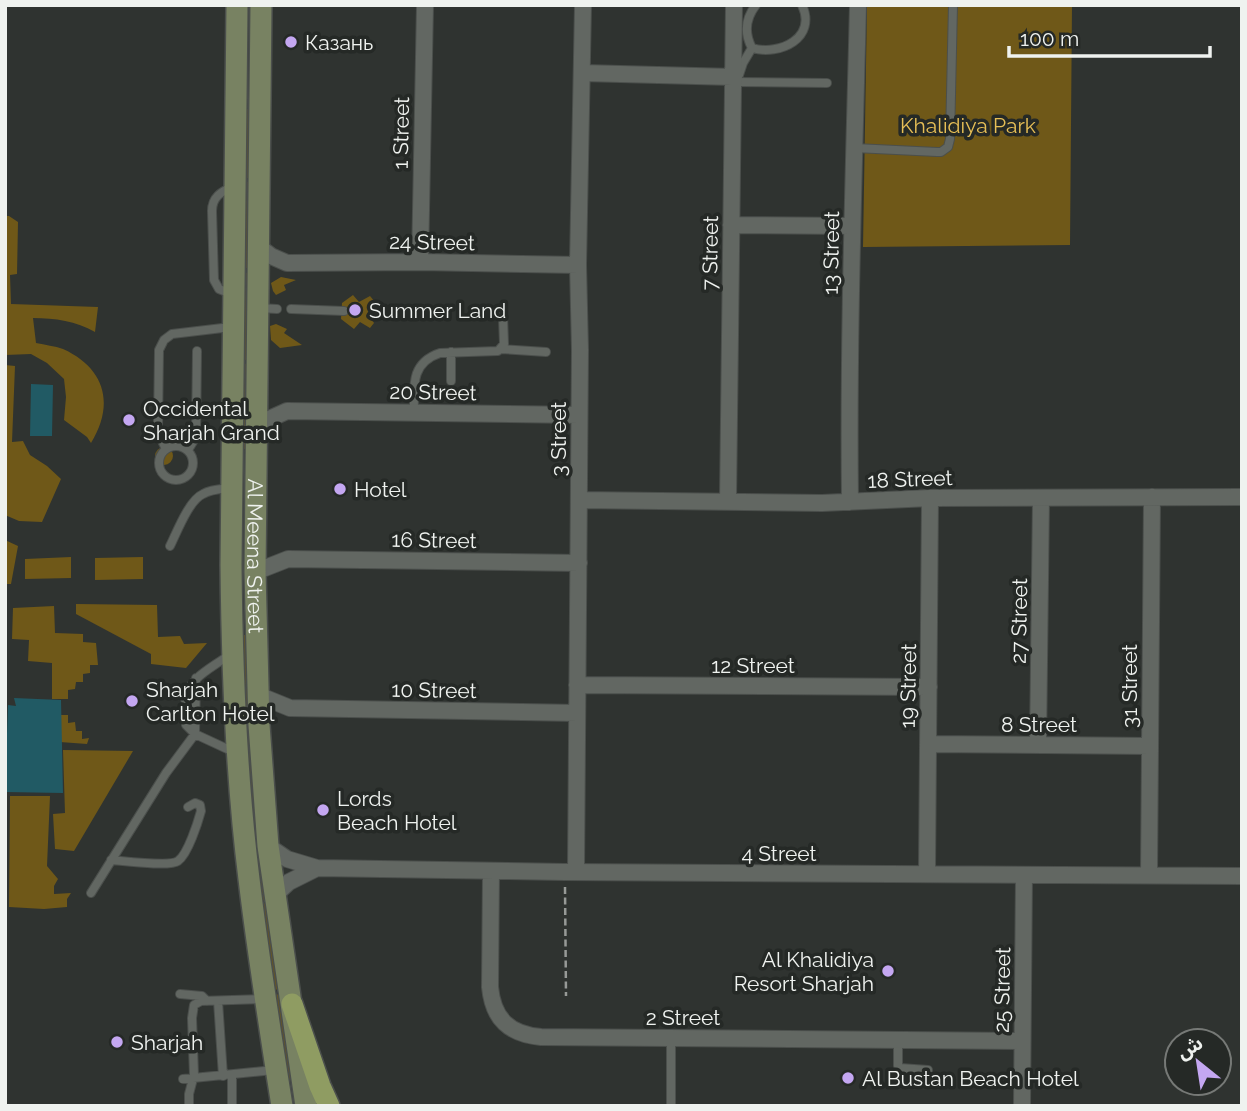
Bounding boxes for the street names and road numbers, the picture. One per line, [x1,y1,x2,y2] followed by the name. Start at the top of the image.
[388,97,414,169] street label: 1 Street
[818,211,844,295] street label: 13 Street
[697,215,723,291] street label: 7 Street
[389,229,475,255] street label: 24 Street
[389,379,477,405] street label: 20 Street
[546,402,571,476] street label: 3 Street
[867,465,953,493] street label: 18 Street
[242,478,269,634] street label: Al Meena Street
[391,527,477,553] street label: 16 Street
[1006,578,1032,664] street label: 27 Street
[895,643,921,729] street label: 19 Street
[1117,644,1142,728] street label: 31 Street
[711,653,795,678] street label: 12 Street
[391,677,477,703] street label: 10 Street
[1001,712,1077,737] street label: 8 Street
[741,841,817,866] street label: 4 Street
[989,947,1015,1033] street label: 25 Street
[646,1005,720,1030] street label: 2 Street

